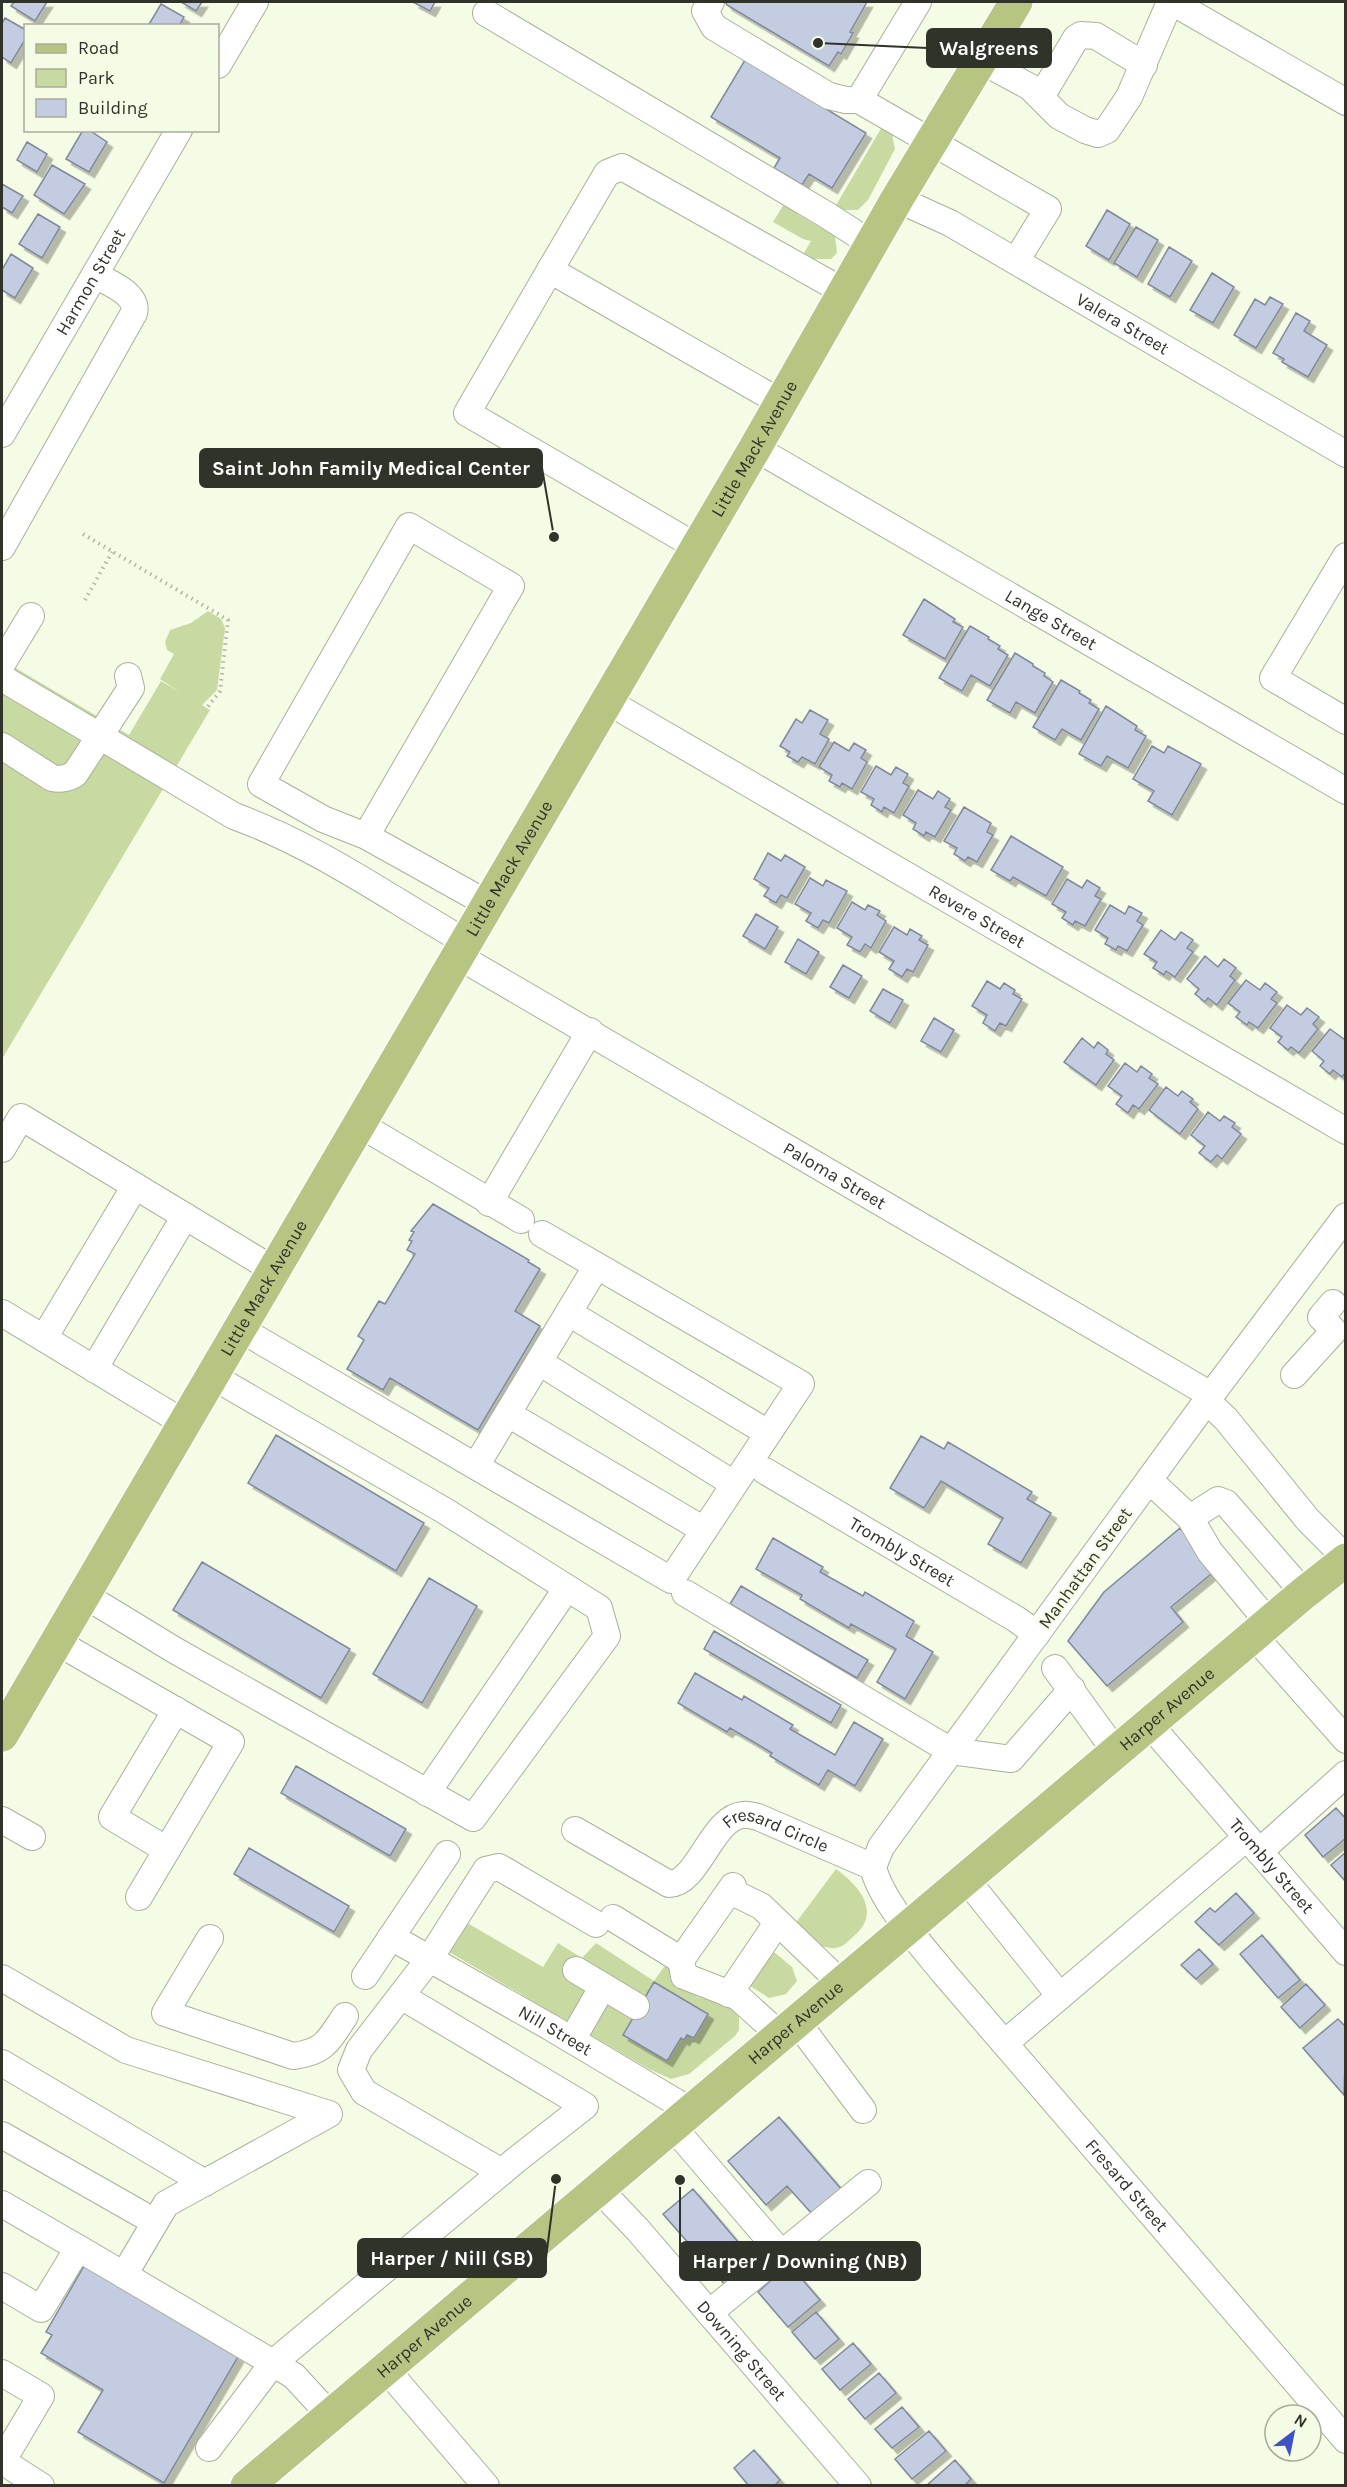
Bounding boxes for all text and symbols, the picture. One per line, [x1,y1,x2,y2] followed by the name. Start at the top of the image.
[24,24,219,132] legend
[927,29,1051,67] callout: Walgreens
[78,37,119,59] text: Road
[939,37,1039,60] text: Walgreens
[78,67,115,89] text: Park
[78,97,148,119] text: Building
[51,224,130,339] street label: Harmon Street
[1072,288,1173,359] street label: Valera Street
[706,377,802,521] street label: Little Mack Avenue
[200,449,542,487] callout: Saint John Family Medical Center
[212,457,530,480] text: Saint John Family Medical Center
[1001,584,1101,655] street label: Lange Street
[461,796,557,940] street label: Little Mack Avenue
[925,880,1029,953] street label: Revere Street
[779,1137,890,1214] street label: Paloma Street
[215,1216,312,1360] street label: Little Mack Avenue
[1034,1503,1137,1633] street label: Manhattan Street
[845,1512,959,1592] street label: Trombly Street
[1114,1662,1219,1756] street label: Harper Avenue
[717,1804,832,1857] street label: Fresard Circle
[1224,1814,1319,1918] street label: Trombly Street
[743,1976,848,2069] street label: Harper Avenue
[515,2000,596,2061] street label: Nill Street
[1081,2134,1173,2236] street label: Fresard Street
[358,2239,546,2277] callout: Harper / Nill (SB)
[680,2242,920,2280] callout: Harper / Downing (NB)
[370,2247,534,2270] text: Harper / Nill (SB)
[692,2250,908,2273] text: Harper / Downing (NB)
[372,2290,477,2383] street label: Harper Avenue
[692,2296,791,2406] street label: Downing Street
[1263,2403,1323,2463] north arrow
[1291,2410,1311,2432] text: N

